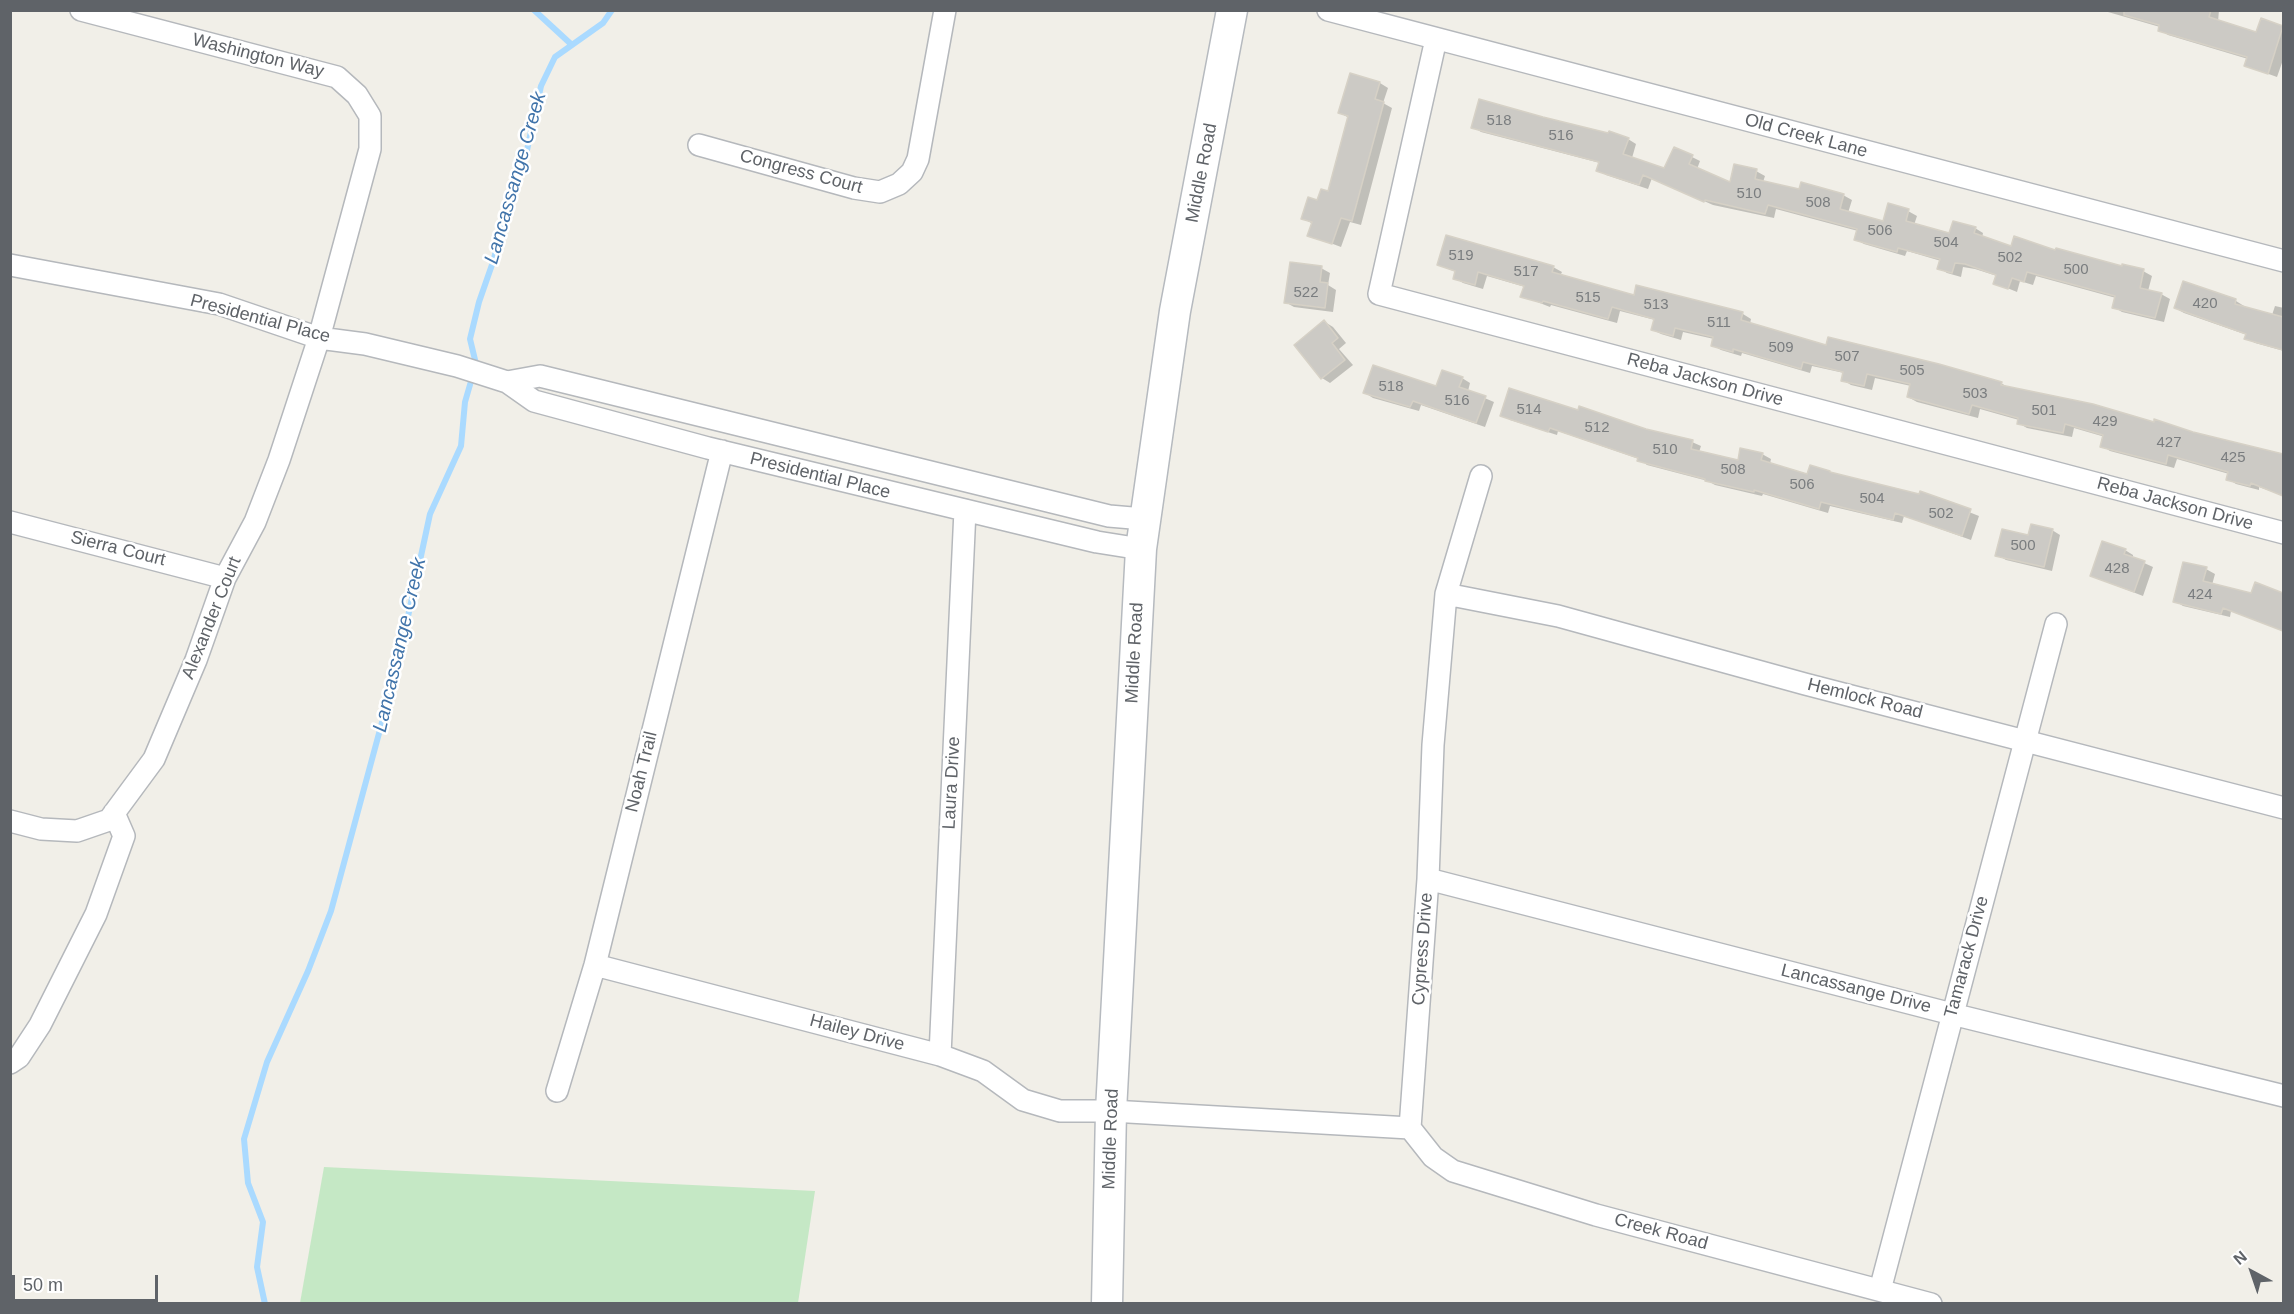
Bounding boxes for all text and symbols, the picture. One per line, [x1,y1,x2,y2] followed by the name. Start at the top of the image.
[190,29,326,83] street label: Washington Way
[480,89,552,267] water label: Lancassange Creek
[1742,109,1870,163] street label: Old Creek Lane
[1486,112,1512,130] house number: 518
[1182,121,1222,225] street label: Middle Road
[1548,127,1574,145] house number: 516
[737,145,865,199] street label: Congress Court
[1736,185,1762,203] house number: 510
[1805,194,1831,212] house number: 508
[1867,222,1893,240] house number: 506
[1933,234,1959,252] house number: 504
[1448,247,1474,265] house number: 519
[1997,249,2023,267] house number: 502
[2063,261,2089,279] house number: 500
[1513,263,1539,281] house number: 517
[1293,284,1319,302] house number: 522
[1575,289,1601,307] house number: 515
[188,290,332,348] street label: Presidential Place
[2192,295,2218,313] house number: 420
[1643,296,1669,314] house number: 513
[1707,314,1731,332] house number: 511
[1768,339,1794,357] house number: 509
[1834,348,1860,366] house number: 507
[1624,349,1786,411] street label: Reba Jackson Drive
[1899,362,1925,380] house number: 505
[1378,378,1404,396] house number: 518
[1962,385,1988,403] house number: 503
[1444,392,1470,410] house number: 516
[1516,401,1542,419] house number: 514
[2031,402,2057,420] house number: 501
[2092,413,2118,431] house number: 429
[1584,419,1610,437] house number: 512
[2156,434,2182,452] house number: 427
[1652,441,1678,459] house number: 510
[747,448,893,504] street label: Presidential Place
[2220,449,2246,467] house number: 425
[1720,461,1746,479] house number: 508
[2094,473,2256,535] street label: Reba Jackson Drive
[1789,476,1815,494] house number: 506
[1859,490,1885,508] house number: 504
[1928,505,1954,523] house number: 502
[68,527,168,571] street label: Sierra Court
[2010,537,2036,555] house number: 500
[178,554,246,682] street label: Alexander Court
[368,556,432,734] water label: Lancassange Creek
[2104,560,2130,578] house number: 428
[2187,586,2213,604] house number: 424
[1122,602,1148,704] street label: Middle Road
[1805,674,1925,724] street label: Hemlock Road
[622,729,662,815] street label: Noah Trail
[939,736,965,830] street label: Laura Drive
[1408,892,1438,1006] street label: Cypress Drive
[1940,894,1994,1020] street label: Tamarack Drive
[1779,960,1933,1018] street label: Lancassange Drive
[807,1010,907,1056] street label: Hailey Drive
[1098,1088,1124,1190] street label: Middle Road
[1612,1209,1710,1255] street label: Creek Road
[2222,1242,2282,1302] north arrow
[2230,1248,2250,1268] text: N
[15,1263,160,1301] scale bar
[23,1275,63,1295] text: 50 m

